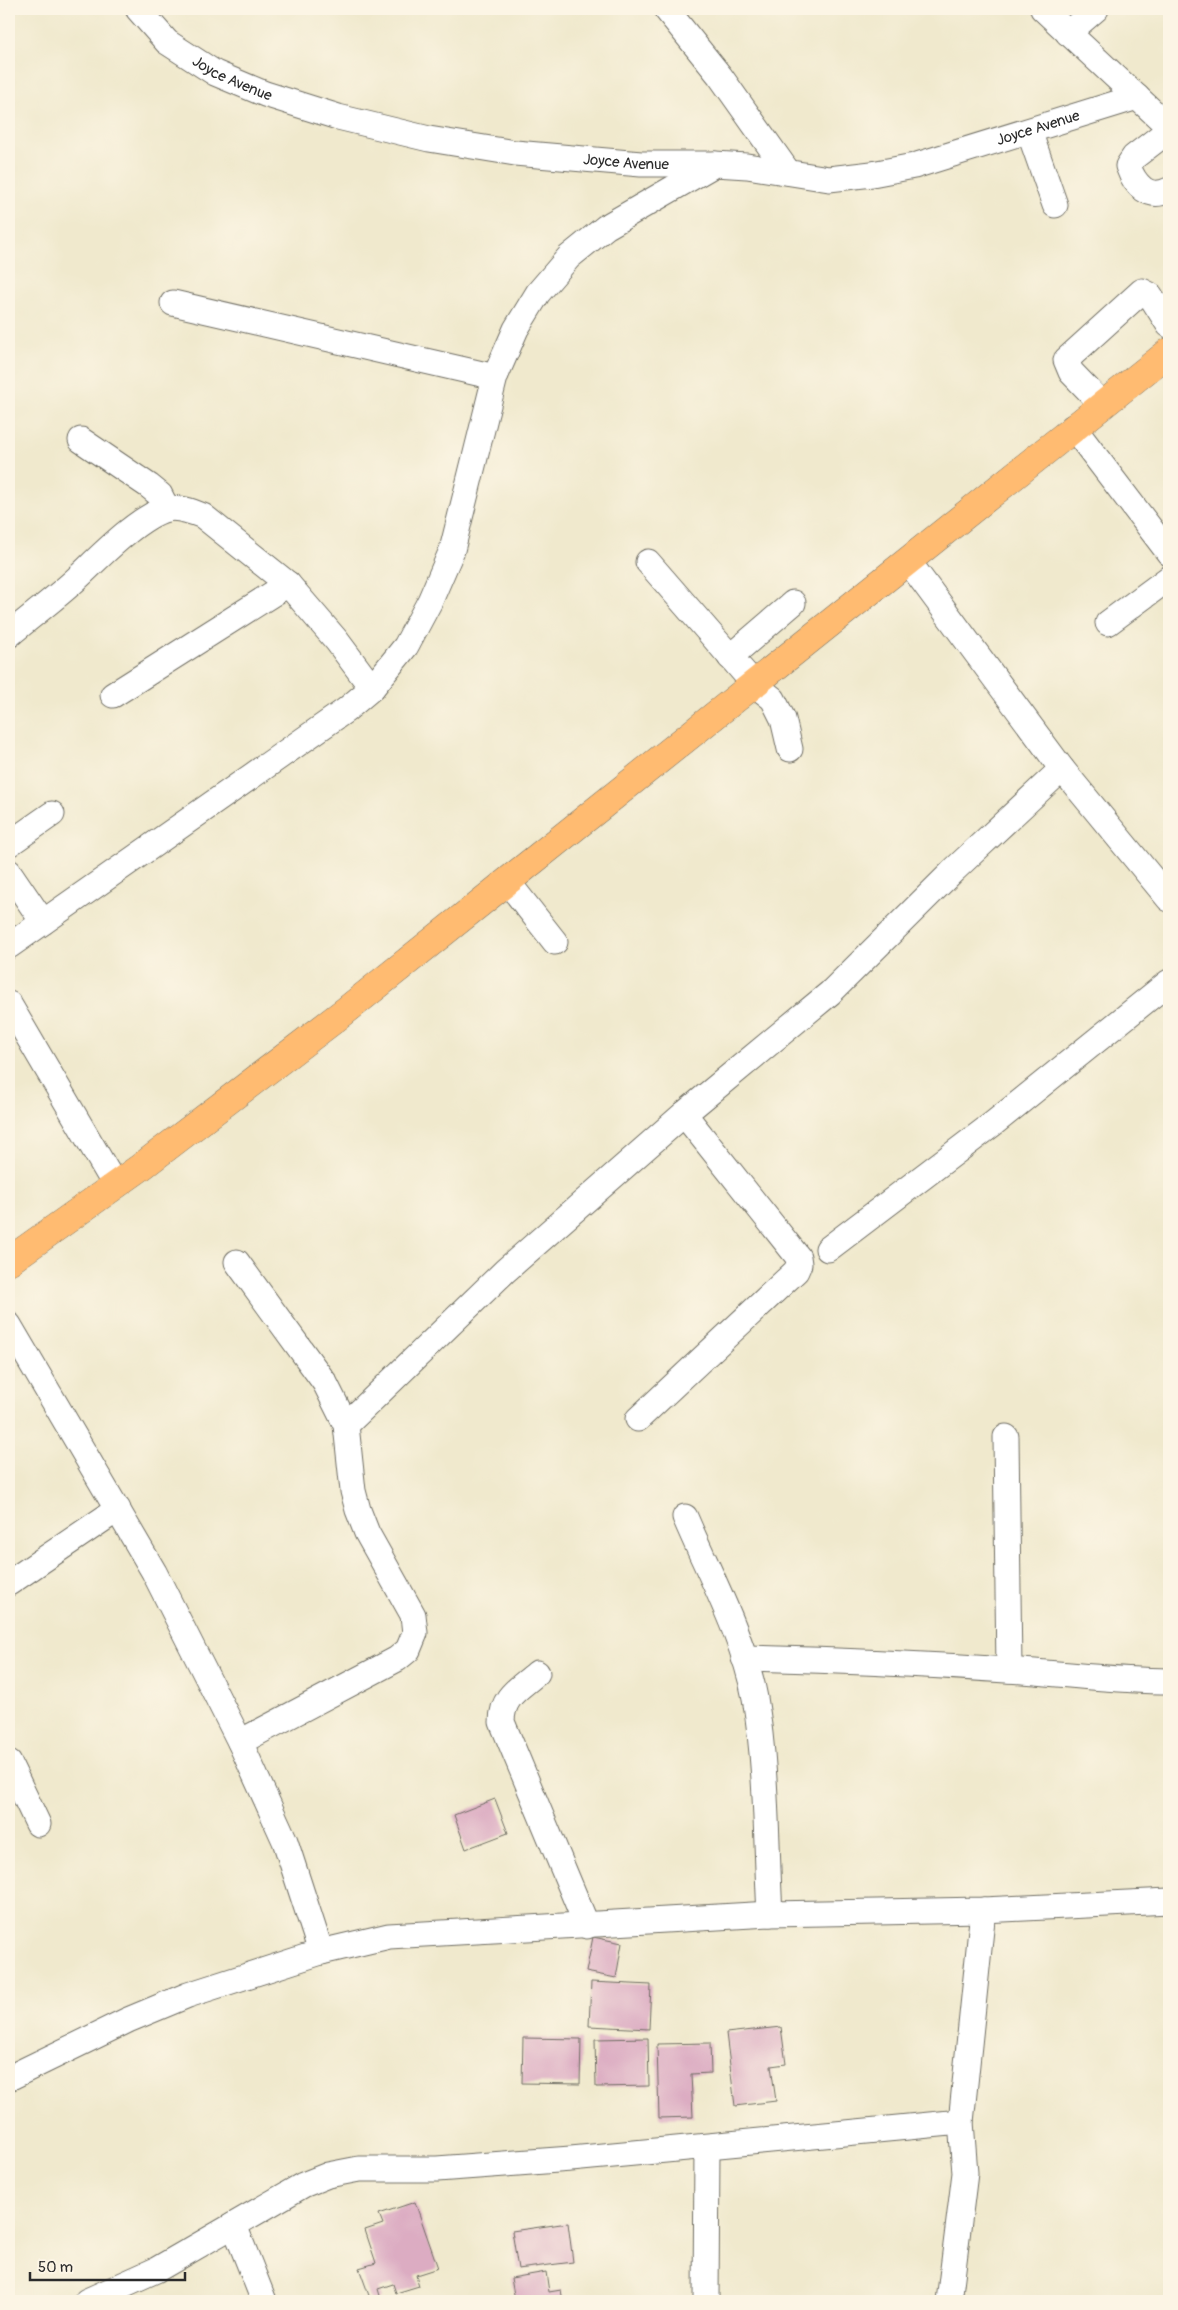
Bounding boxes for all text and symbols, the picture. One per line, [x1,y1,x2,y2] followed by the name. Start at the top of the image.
[189,51,275,105] street label: Joyce Avenue
[994,106,1083,149] street label: Joyce Avenue
[582,149,670,174] street label: Joyce Avenue
[30,2250,185,2282] scale bar
[38,2258,73,2277] text: 50 m

